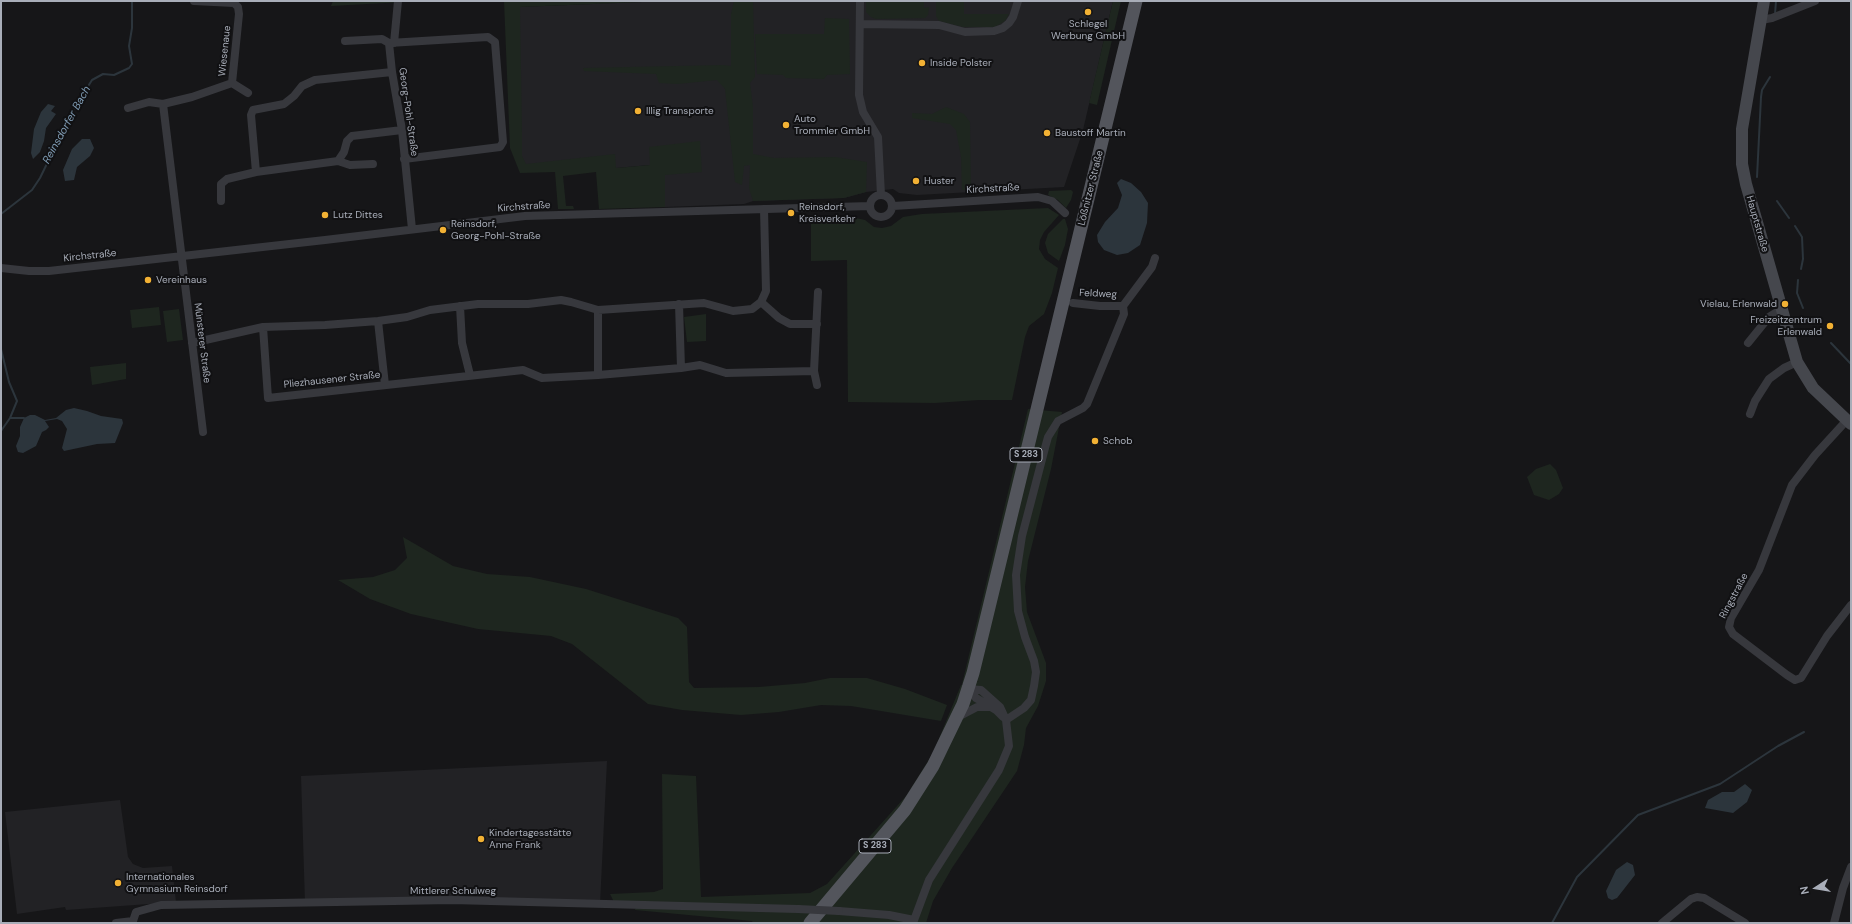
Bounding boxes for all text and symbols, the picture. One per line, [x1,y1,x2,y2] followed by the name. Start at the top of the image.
[1083,7,1093,17] marker: Schlegel Werbung GmbH
[1051,18,1125,42] place label: Schlegel Werbung GmbH
[216,25,234,77] street label: Wiesenaue
[930,57,992,69] place label: Inside Polster
[917,58,927,68] marker: Inside Polster
[396,67,420,157] street label: Georg-Pohl-Straße
[40,84,94,166] water label: Reinsdorfer Bach
[646,105,714,117] place label: Illig Transporte
[633,106,643,116] marker: Illig Transporte
[794,113,870,136] place label: Auto Trommler GmbH
[781,120,791,130] marker: Auto Trommler GmbH
[1055,127,1126,139] place label: Baustoff Martin
[1042,128,1052,138] marker: Baustoff Martin
[1076,149,1106,227] street label: Lößnitzer Straße
[924,175,954,187] place label: Huster
[911,176,921,186] marker: Huster
[966,182,1020,196] street label: Kirchstraße
[1743,194,1771,254] street label: Hauptstraße
[497,199,551,215] street label: Kirchstraße
[799,201,855,224] place label: Reinsdorf, Kreisverkehr
[786,208,796,218] marker: Reinsdorf, Kreisverkehr
[333,209,383,221] place label: Lutz Dittes
[320,210,330,220] marker: Lutz Dittes
[451,218,541,242] place label: Reinsdorf, Georg-Pohl-Straße
[438,225,448,235] marker: Reinsdorf, Georg-Pohl-Straße
[63,247,117,265] street label: Kirchstraße
[156,274,207,286] place label: Vereinhaus
[143,275,153,285] marker: Vereinhaus
[1079,287,1117,301] street label: Feldweg
[1700,298,1777,310] place label: Vielau, Erlenwald
[1780,299,1790,309] marker: Vielau, Erlenwald
[191,302,213,384] street label: Münsterer Straße
[1750,314,1822,338] place label: Freizeitzentrum Erlenwald
[1825,321,1835,331] marker: Freizeitzentrum Erlenwald
[283,369,381,391] street label: Pliezhausener Straße
[1103,435,1132,447] place label: Schob
[1090,436,1100,446] marker: Schob
[1010,448,1042,462] road number: S 283
[1717,571,1751,621] street label: Ringstraße
[489,827,571,850] place label: Kindertagesstätte Anne Frank
[476,834,486,844] marker: Kindertagesstätte Anne Frank
[859,839,891,853] road number: S 283
[1796,868,1836,908] north arrow
[126,871,228,894] place label: Internationales Gymnasium Reinsdorf
[113,878,123,888] marker: Internationales Gymnasium Reinsdorf
[410,885,496,897] street label: Mittlerer Schulweg
[1797,885,1812,896] text: N

